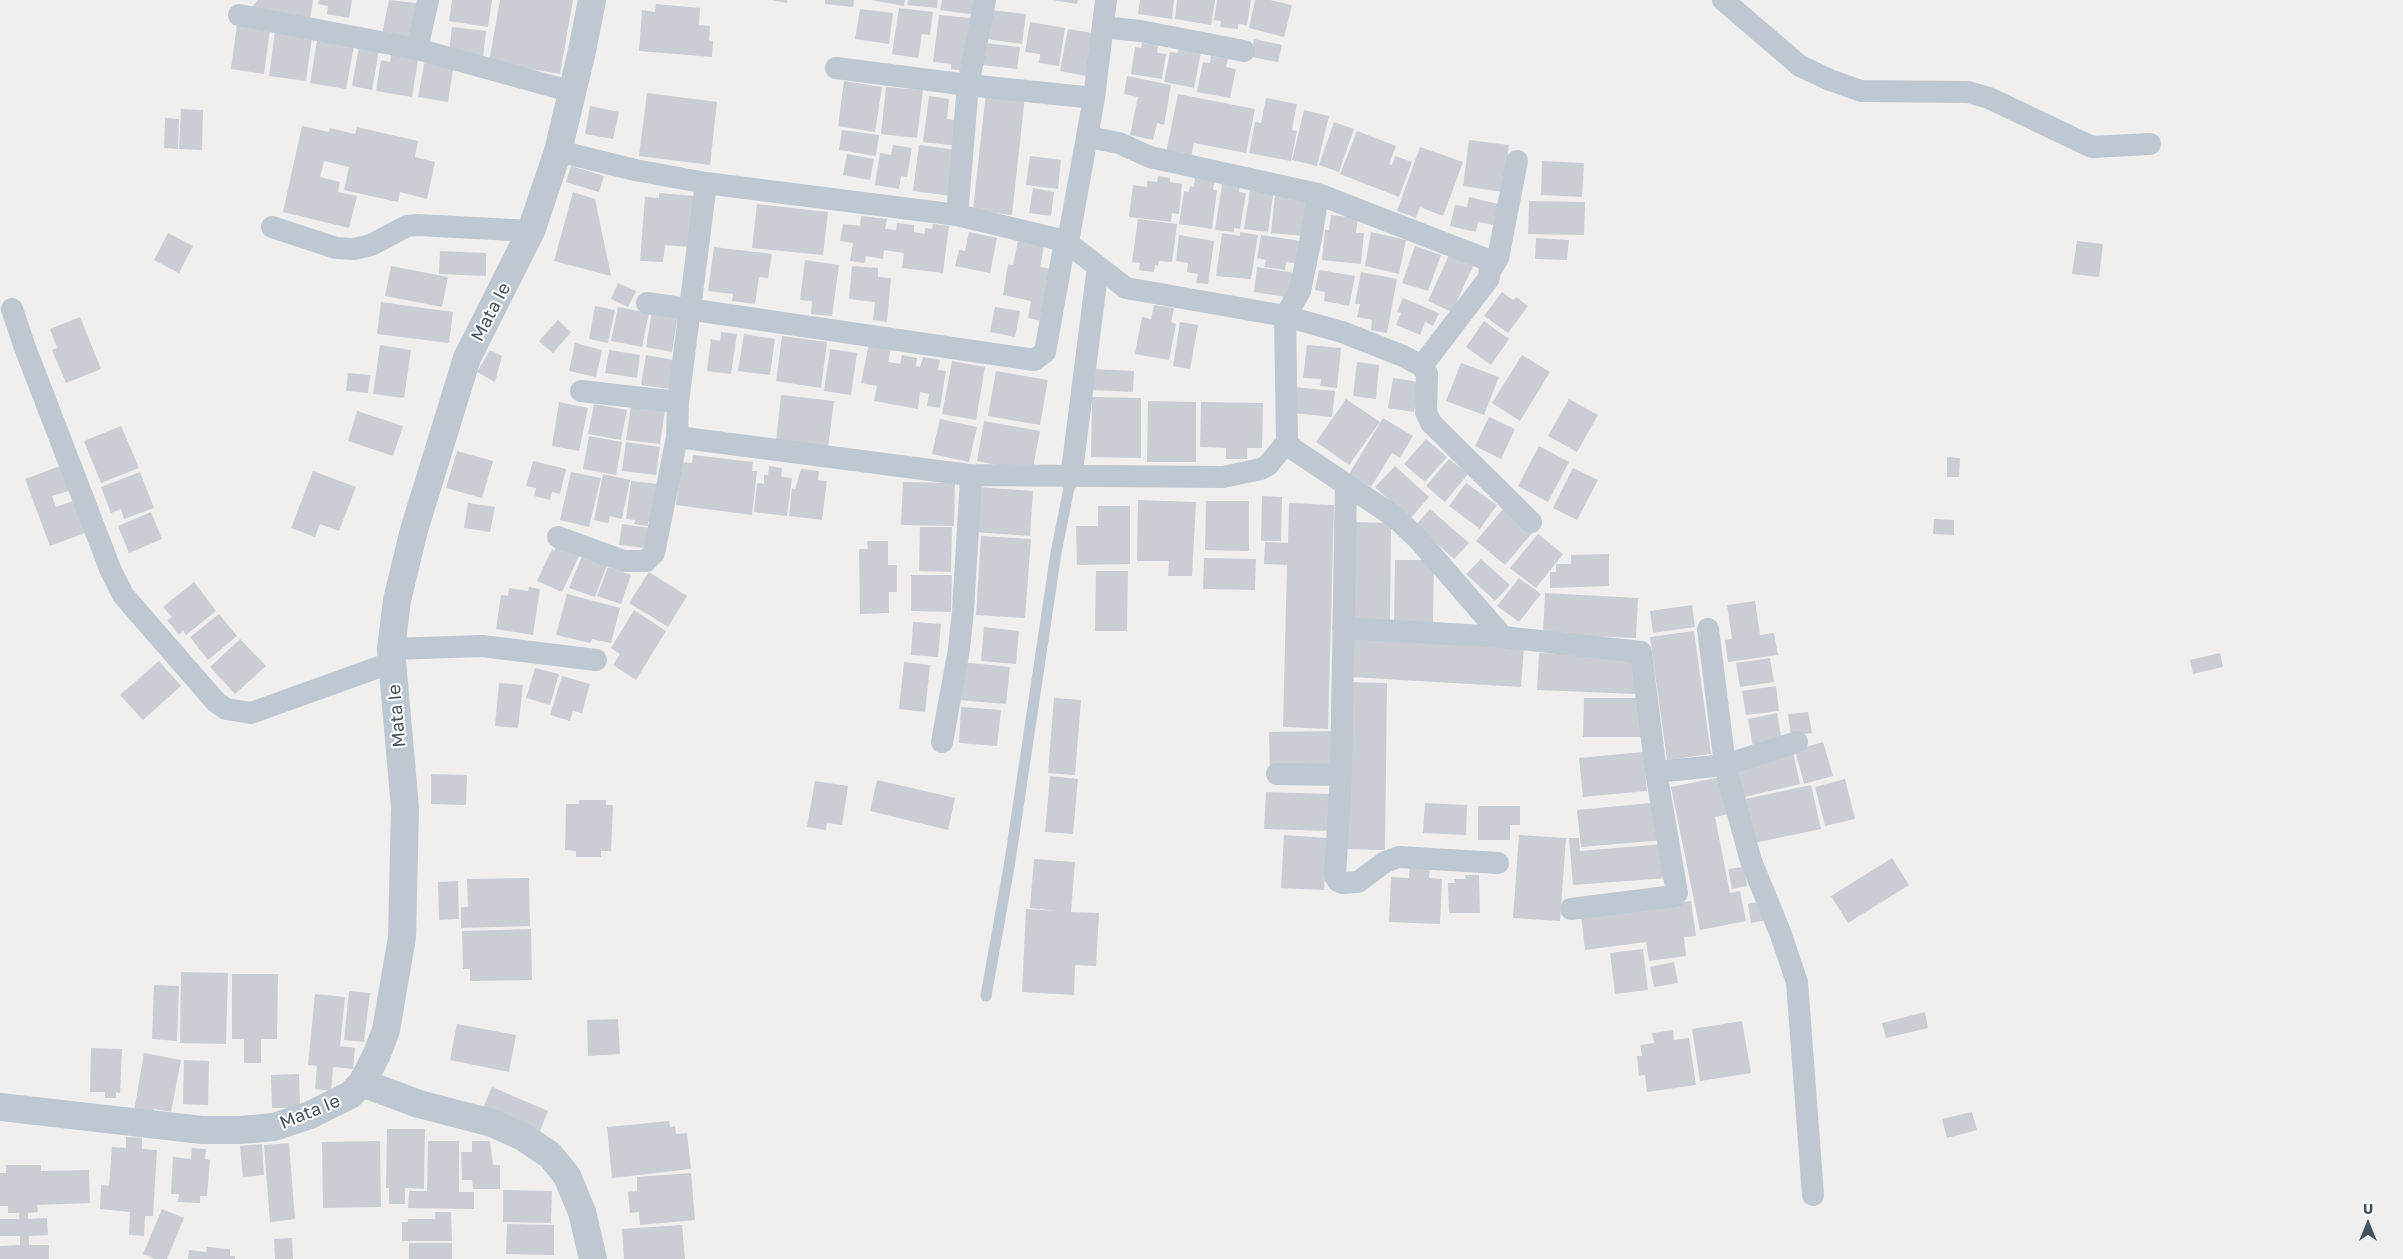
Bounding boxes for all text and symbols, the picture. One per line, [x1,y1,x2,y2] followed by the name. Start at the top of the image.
[467,279,515,345] street label: Mata Ie
[383,683,411,749] street label: Mata Ie
[277,1090,343,1134] street label: Mata Ie
[2343,1199,2393,1249] north arrow
[2363,1200,2373,1217] text: U

